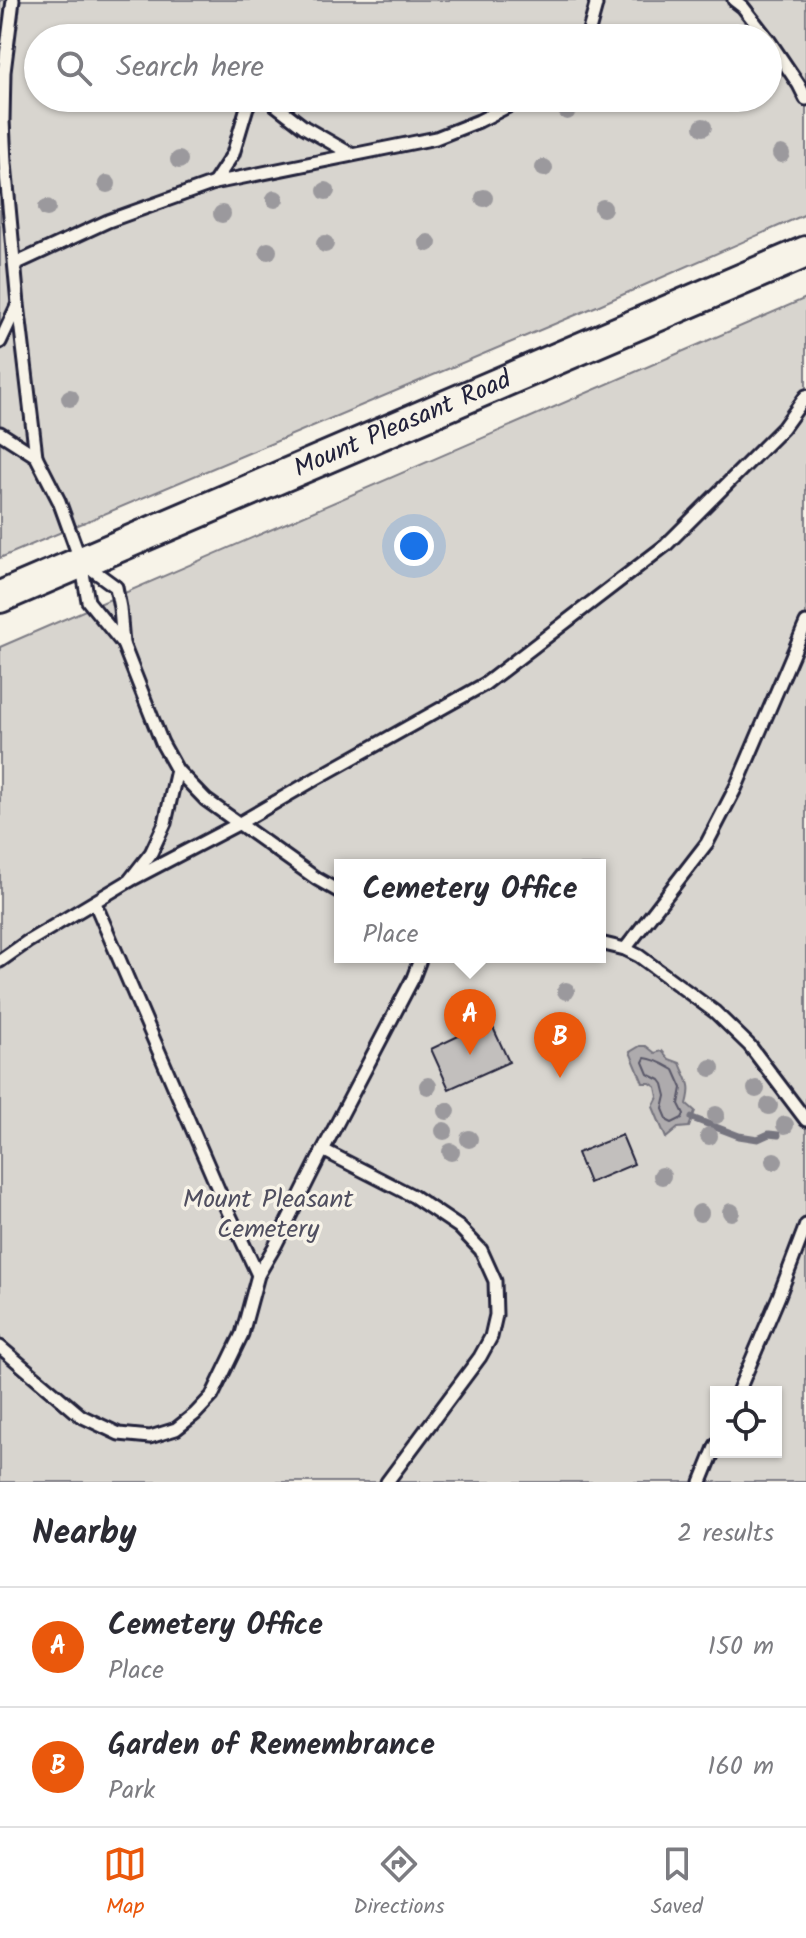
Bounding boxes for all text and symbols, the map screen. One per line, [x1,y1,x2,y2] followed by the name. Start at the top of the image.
[24,24,782,112] search box
[116,44,264,92] text: Search here
[52,46,96,90] icon: search
[287,359,519,490] street label: Mount Pleasant Road
[394,526,434,566] your location
[334,859,606,963] popup
[362,866,578,914] text: Cemetery Office
[362,914,418,956] text: Place
[444,989,496,1055] pin: A
[534,1012,586,1078] pin: B
[183,1179,354,1251] park label: Mount Pleasant Cemetery
[710,1386,782,1458] map controls
[710,1386,782,1458] button: locate
[32,1507,137,1561] text: Nearby
[677,1513,774,1555] text: 2 results
[108,1602,323,1650] text: Cemetery Office
[50,1626,66,1668] text: A
[708,1626,774,1668] text: 150 m
[108,1650,164,1692] text: Place
[108,1722,435,1770] text: Garden of Remembrance
[50,1746,66,1788] text: B
[707,1746,774,1788] text: 160 m
[108,1770,155,1812] text: Park
[103,1842,147,1925] tab: Map
[353,1842,445,1925] tab: Directions
[651,1842,703,1925] tab: Saved

